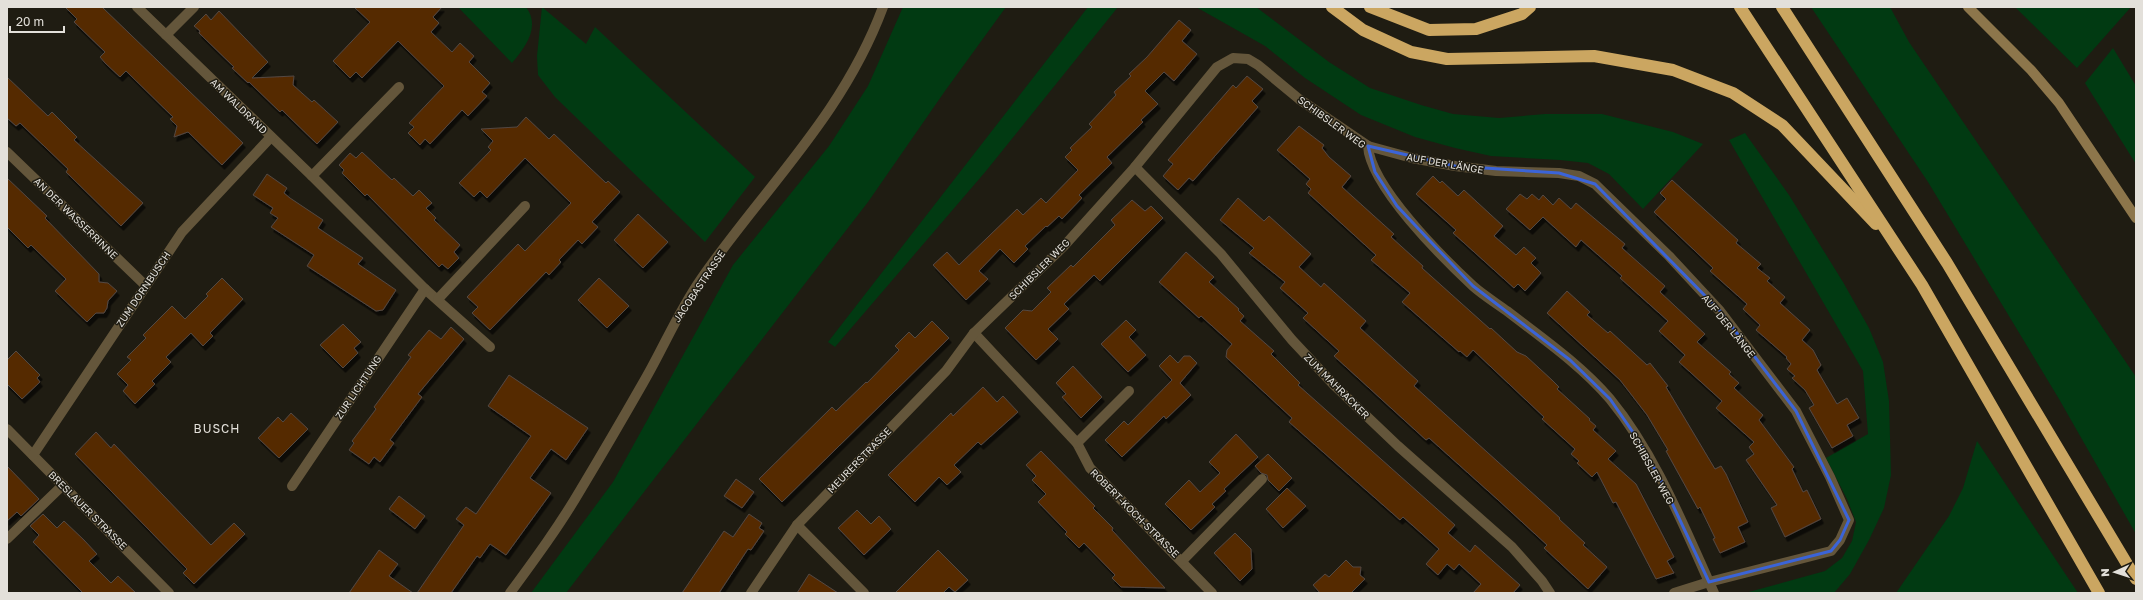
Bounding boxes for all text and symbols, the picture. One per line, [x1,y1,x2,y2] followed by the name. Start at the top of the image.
[10,8,64,34] scale bar
[16,14,44,29] text: 20 m
[208,76,270,136] street label: AM WALDRAND
[1296,93,1368,151] street label: SCHIBSLER WEG
[1406,149,1485,176] street label: AUF DER LÄNGE
[32,175,120,261] street label: AN DER WASSERRINNE
[1006,236,1072,302] street label: SCHIBSLER WEG
[671,248,727,324] street label: JACOBASTRASSE
[113,249,173,329] street label: ZUM DORNBUSCH
[1700,291,1759,360] street label: AUF DER LÄNGE
[1302,351,1372,421] street label: ZUM MAHRACKER
[332,353,384,421] street label: ZUR LICHTUNG
[194,421,240,436] district label: BUSCH
[825,425,893,495] street label: MEURERSTRASSE
[1627,430,1677,506] street label: SCHIBSLER WEG
[1088,466,1182,560] street label: ROBERT-KOCH-STRASSE
[46,468,130,552] street label: BRESLAUER STRASSE
[2095,552,2135,592] north arrow
[2098,568,2111,577] text: N

